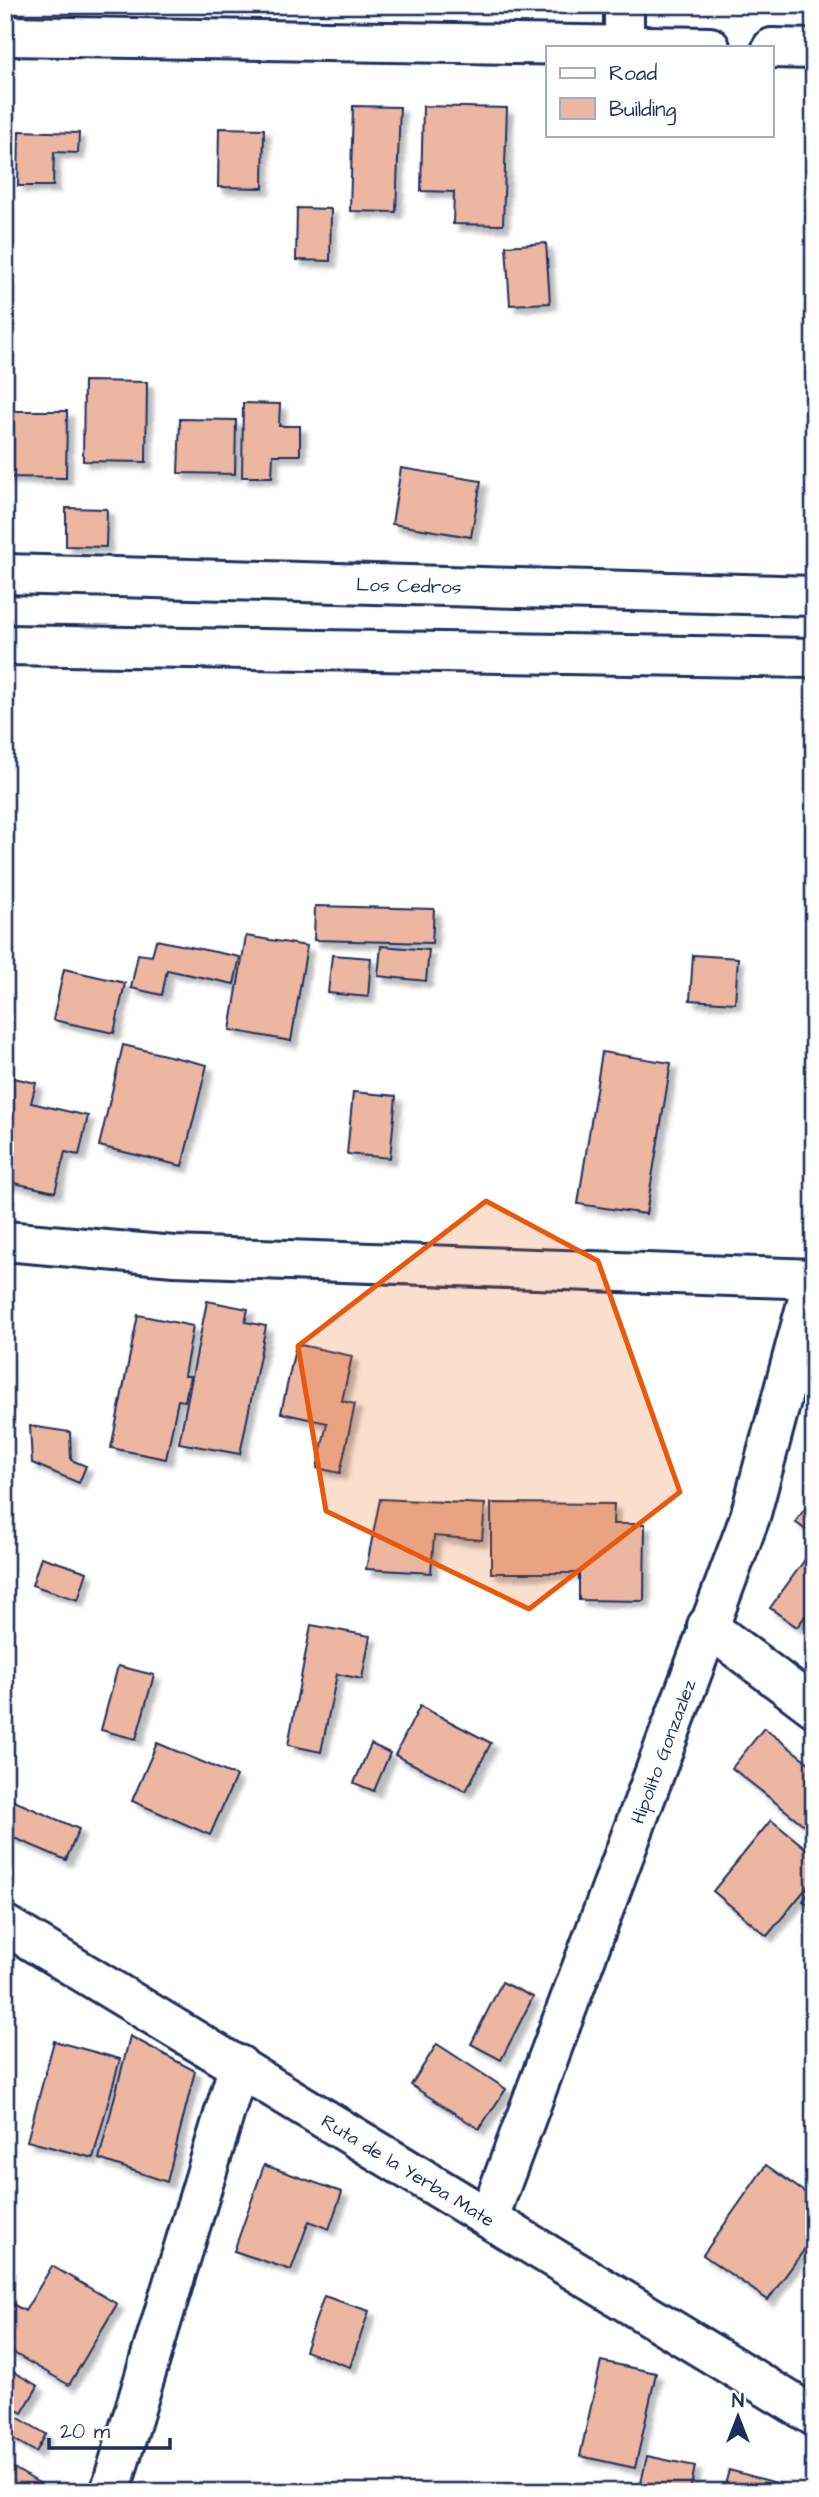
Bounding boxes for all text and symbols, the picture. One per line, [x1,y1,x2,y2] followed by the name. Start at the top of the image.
[546,46,774,136] legend
[609,59,657,88] text: Road
[609,95,677,126] text: Building
[356,572,462,601] street label: Los Cedros
[625,1675,703,1828] street label: Hipolito Gonzazlez
[316,2108,499,2234] street label: Ruta de la Yerba Mate
[704,2382,774,2452] north arrow
[732,2388,744,2415] text: N
[49,2406,170,2450] scale bar
[60,2417,111,2446] text: 20 m

